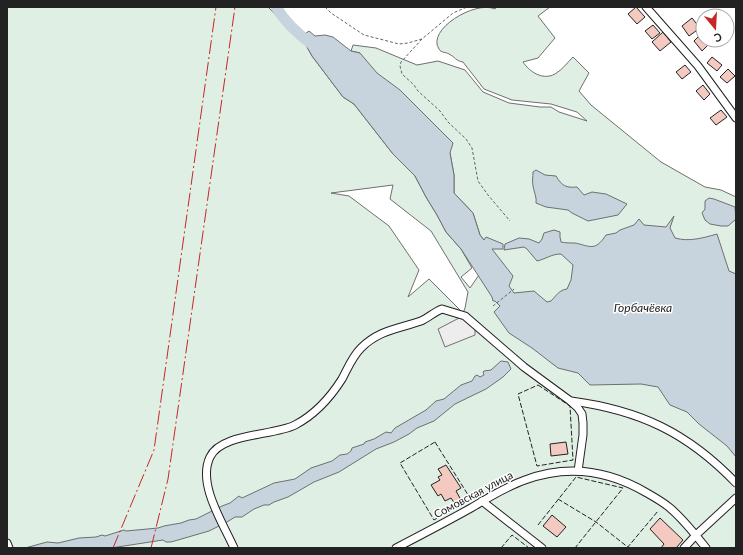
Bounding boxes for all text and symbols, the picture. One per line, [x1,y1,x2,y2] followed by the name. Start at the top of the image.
[695,8,735,48] north arrow
[712,31,724,46] text: С
[614,300,672,315] water label: Горбачёвка
[431,468,515,520] street label: Сомовская улица

